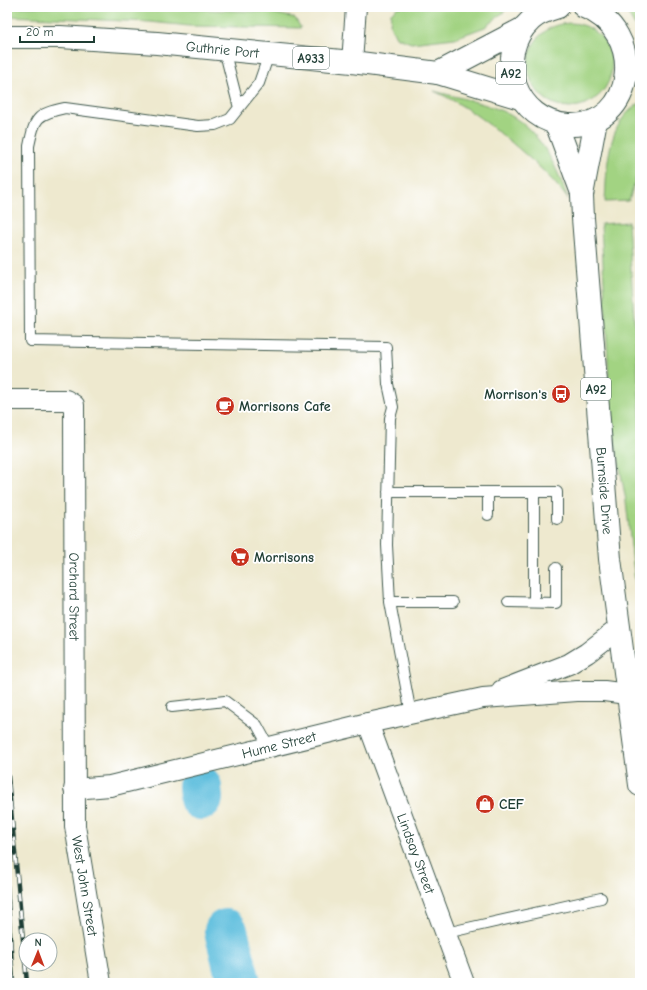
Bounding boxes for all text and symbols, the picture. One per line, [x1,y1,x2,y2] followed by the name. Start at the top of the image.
[20,18,94,44] scale bar
[26,25,54,39] text: 20 m
[185,37,261,61] street label: Guthrie Port
[293,47,329,69] road number: A933
[496,62,526,84] road number: A92
[581,378,611,400] road number: A92
[550,383,572,405] bus stop icon: Morrison's
[484,386,547,403] place label: Morrison's
[214,395,236,417] cafe icon: Morrisons Cafe
[239,398,331,415] place label: Morrisons Cafe
[593,447,617,535] street label: Burnside Drive
[229,546,251,568] supermarket icon: Morrisons
[254,549,314,566] place label: Morrisons
[66,553,83,642] street label: Orchard Street
[240,727,319,762] street label: Hume Street
[474,793,496,815] shop icon: CEF
[499,796,525,813] place label: CEF
[394,811,439,897] street label: Lindsay Street
[68,834,102,938] street label: West John Street
[18,932,58,972] north arrow
[34,936,42,949] text: N

